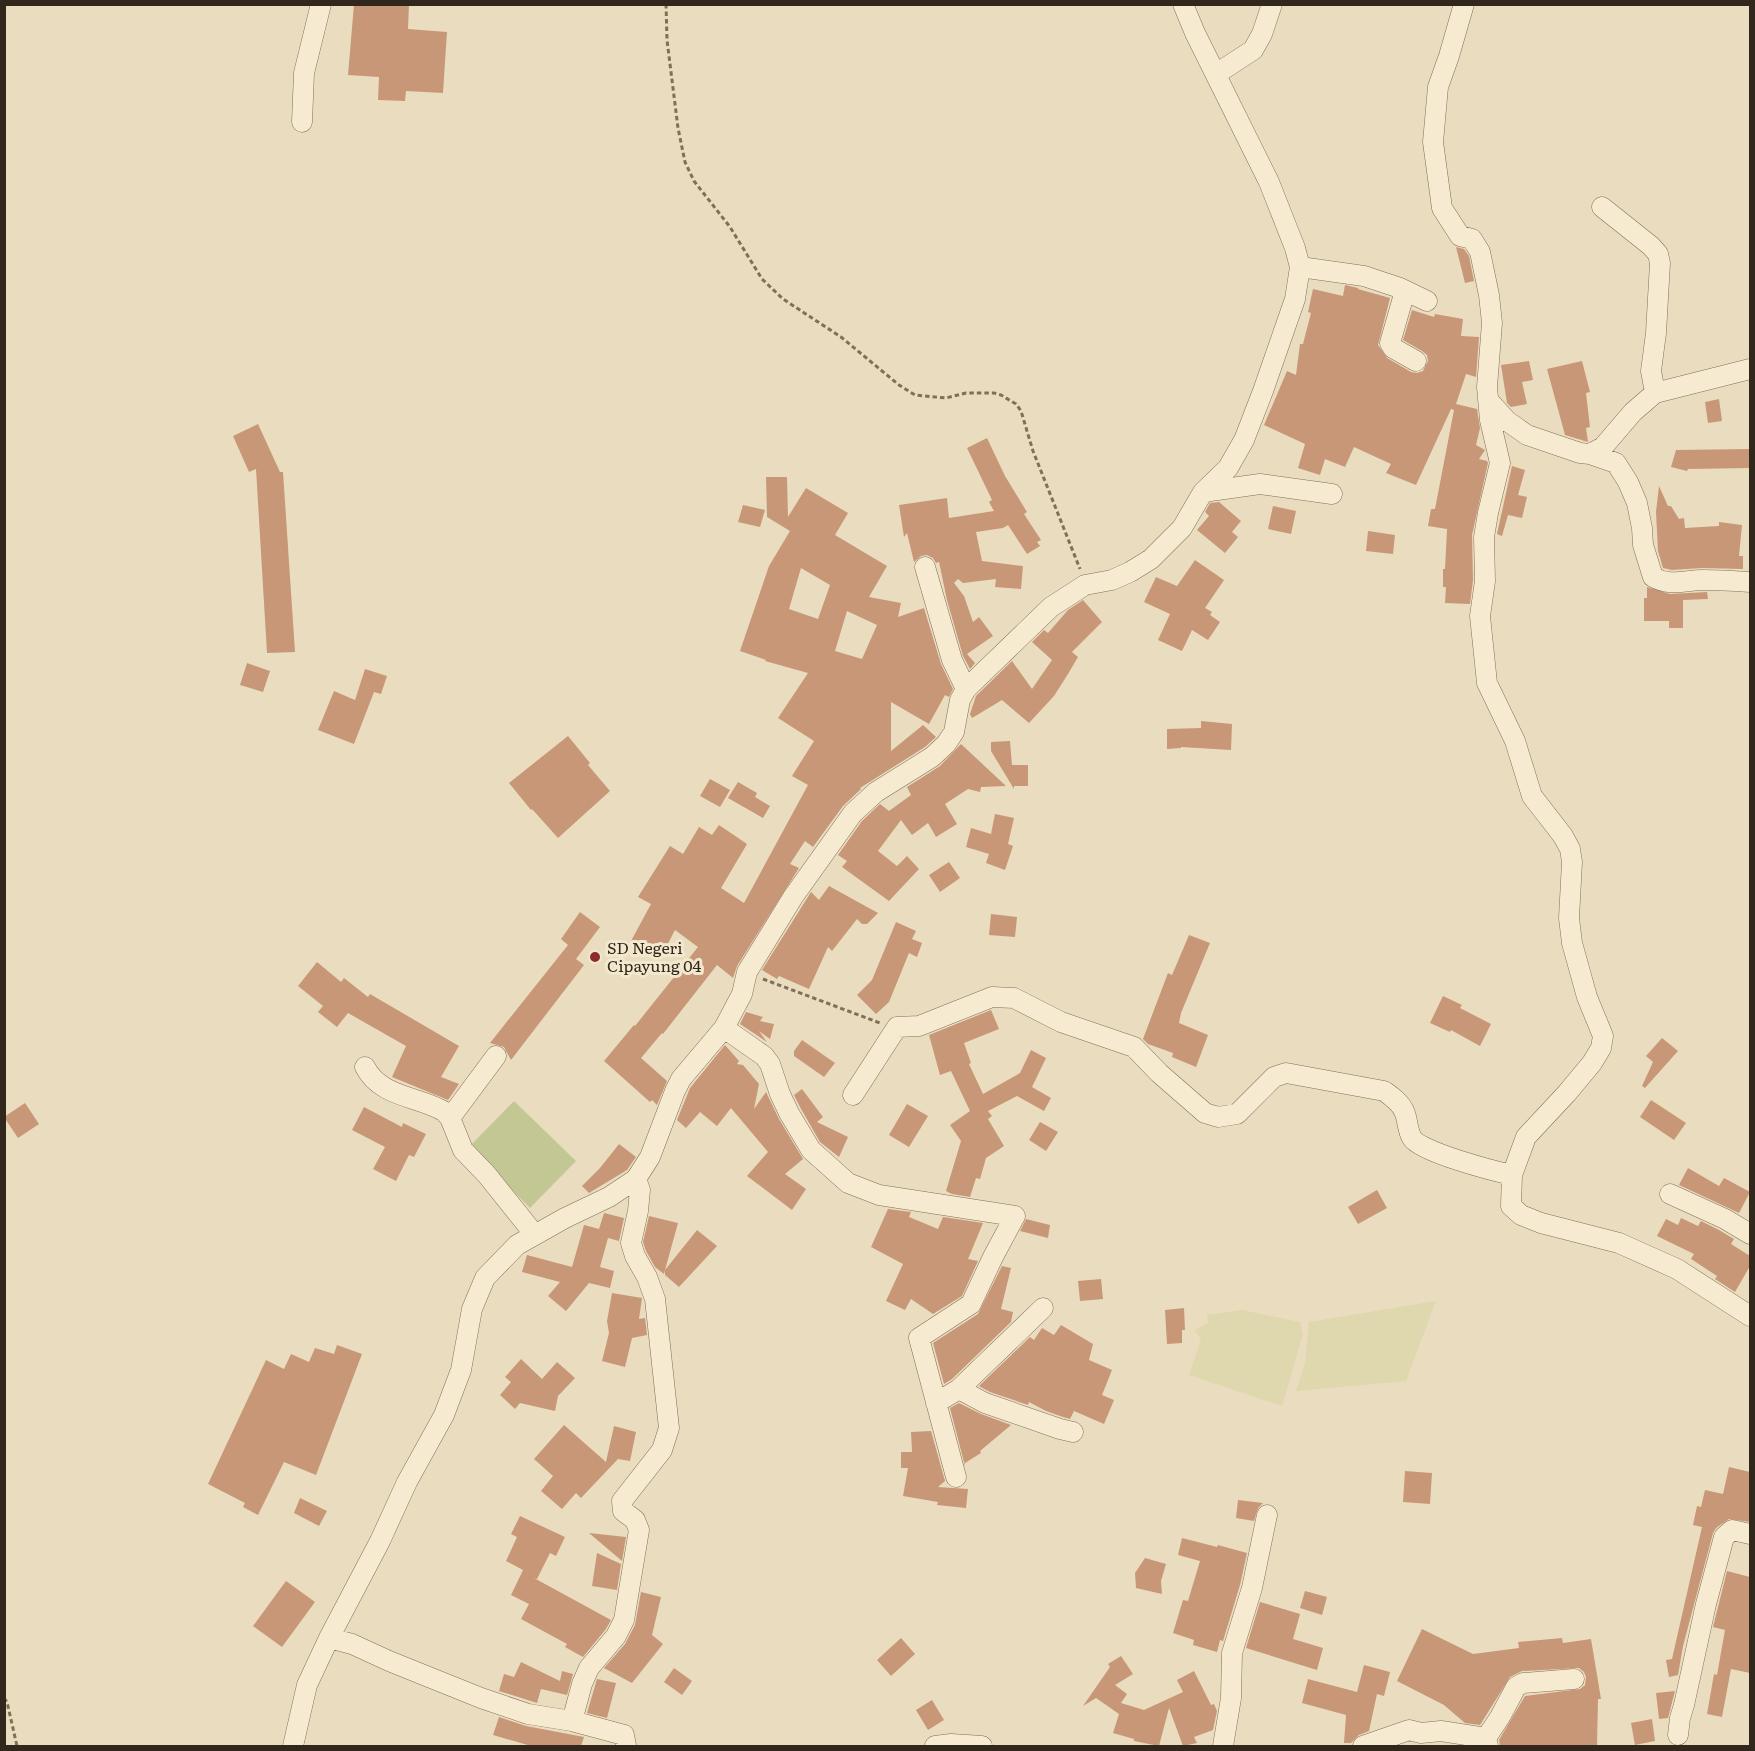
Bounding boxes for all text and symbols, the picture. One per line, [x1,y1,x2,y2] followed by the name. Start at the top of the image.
[607,935,701,977] place label: SD Negeri Cipayung 04
[588,950,602,964] marker: SD Negeri Cipayung 04

